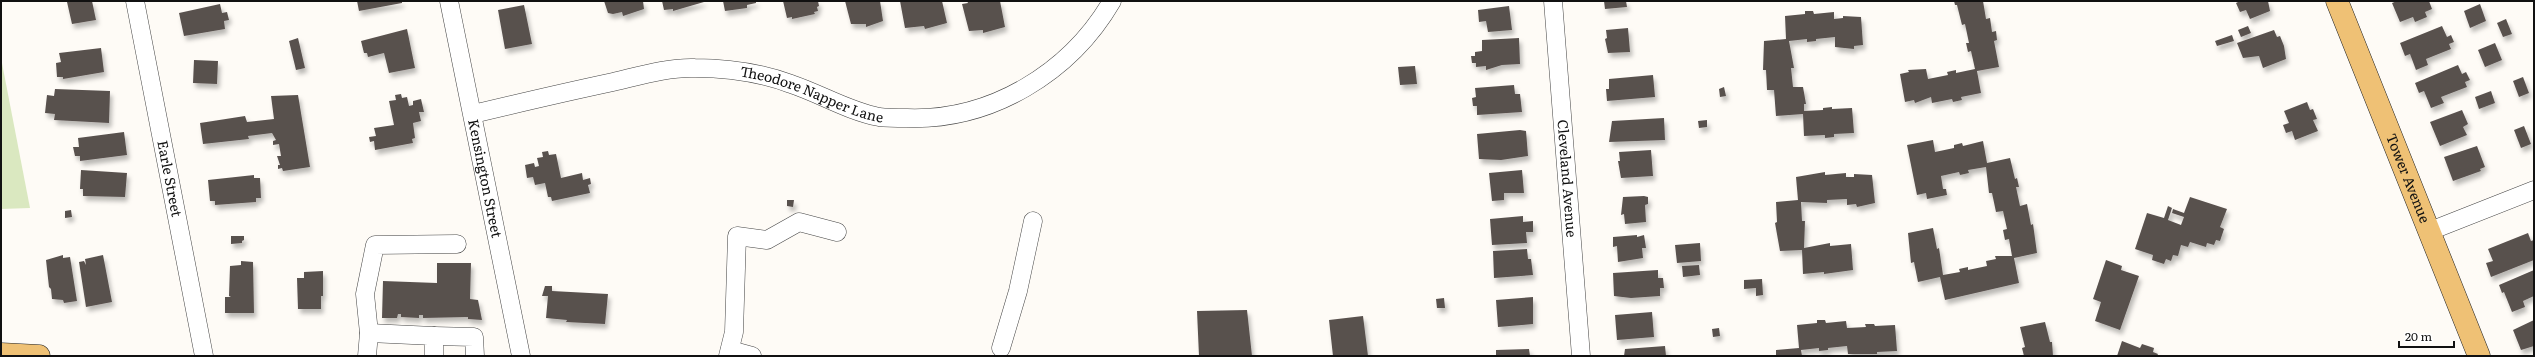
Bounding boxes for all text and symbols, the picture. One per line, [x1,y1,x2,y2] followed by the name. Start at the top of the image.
[739,60,884,126] street label: Theodore Napper Lane
[464,117,508,240] street label: Kensington Street
[1553,119,1583,238] street label: Cleveland Avenue
[2382,130,2436,226] street label: Tower Avenue
[153,139,188,219] street label: Earle Street
[2399,323,2454,349] scale bar
[2405,327,2432,345] text: 20 m

